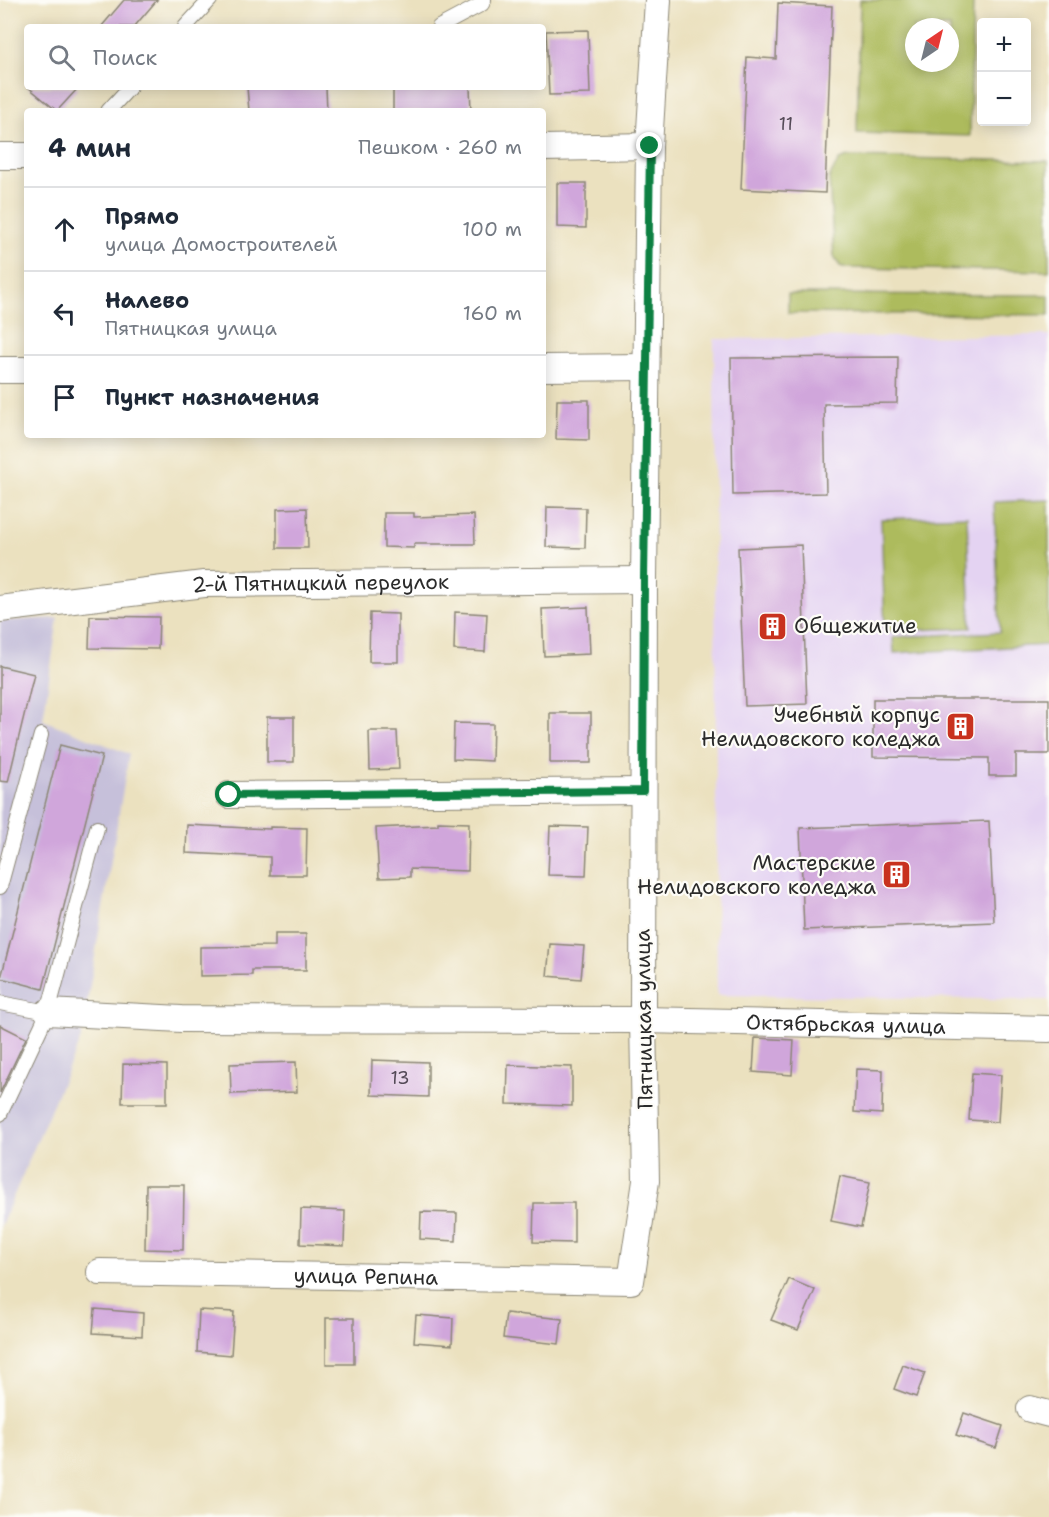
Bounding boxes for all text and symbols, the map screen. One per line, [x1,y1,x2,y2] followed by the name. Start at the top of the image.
[905,18,959,72] north arrow
[977,18,1031,126] map controls
[977,18,1031,72] button: +
[24,24,546,90] search box
[45,41,78,74] icon: search
[93,43,157,72] text: Поиск
[977,72,1031,126] button: −
[779,112,793,136] house number: 11
[48,130,131,165] text: 4 мин
[636,132,662,158] route end
[358,134,522,160] text: Пешком · 260 m
[105,202,179,231] text: Прямо
[48,213,81,246] icon: ahead
[462,216,522,242] text: 100 m
[105,231,338,257] text: улица Домостроителей
[105,286,189,315] text: Налево
[48,297,81,330] icon: left
[463,300,522,326] text: 160 m
[105,315,277,341] text: Пятницкая улица
[48,381,81,414] icon: arrive
[105,383,319,412] text: Пункт назначения
[190,568,449,599] street label: 2-й Пятницкий переулок
[757,610,789,642] building icon: Общежитие
[794,612,917,640] place label: Общежитие
[701,701,940,753] place label: Учебный корпус Нелидовского коледжа
[945,711,977,743] building icon: Учебный корпус Нелидовского коледжа
[215,781,241,807] route start
[637,849,876,901] place label: Мастерские Нелидовского коледжа
[881,859,913,891] building icon: Мастерские Нелидовского коледжа
[628,929,660,1109] street label: Пятницкая улица
[745,1008,946,1041] street label: Октябрьская улица
[390,1066,410,1090] house number: 13
[293,1261,439,1292] street label: улица Репина

